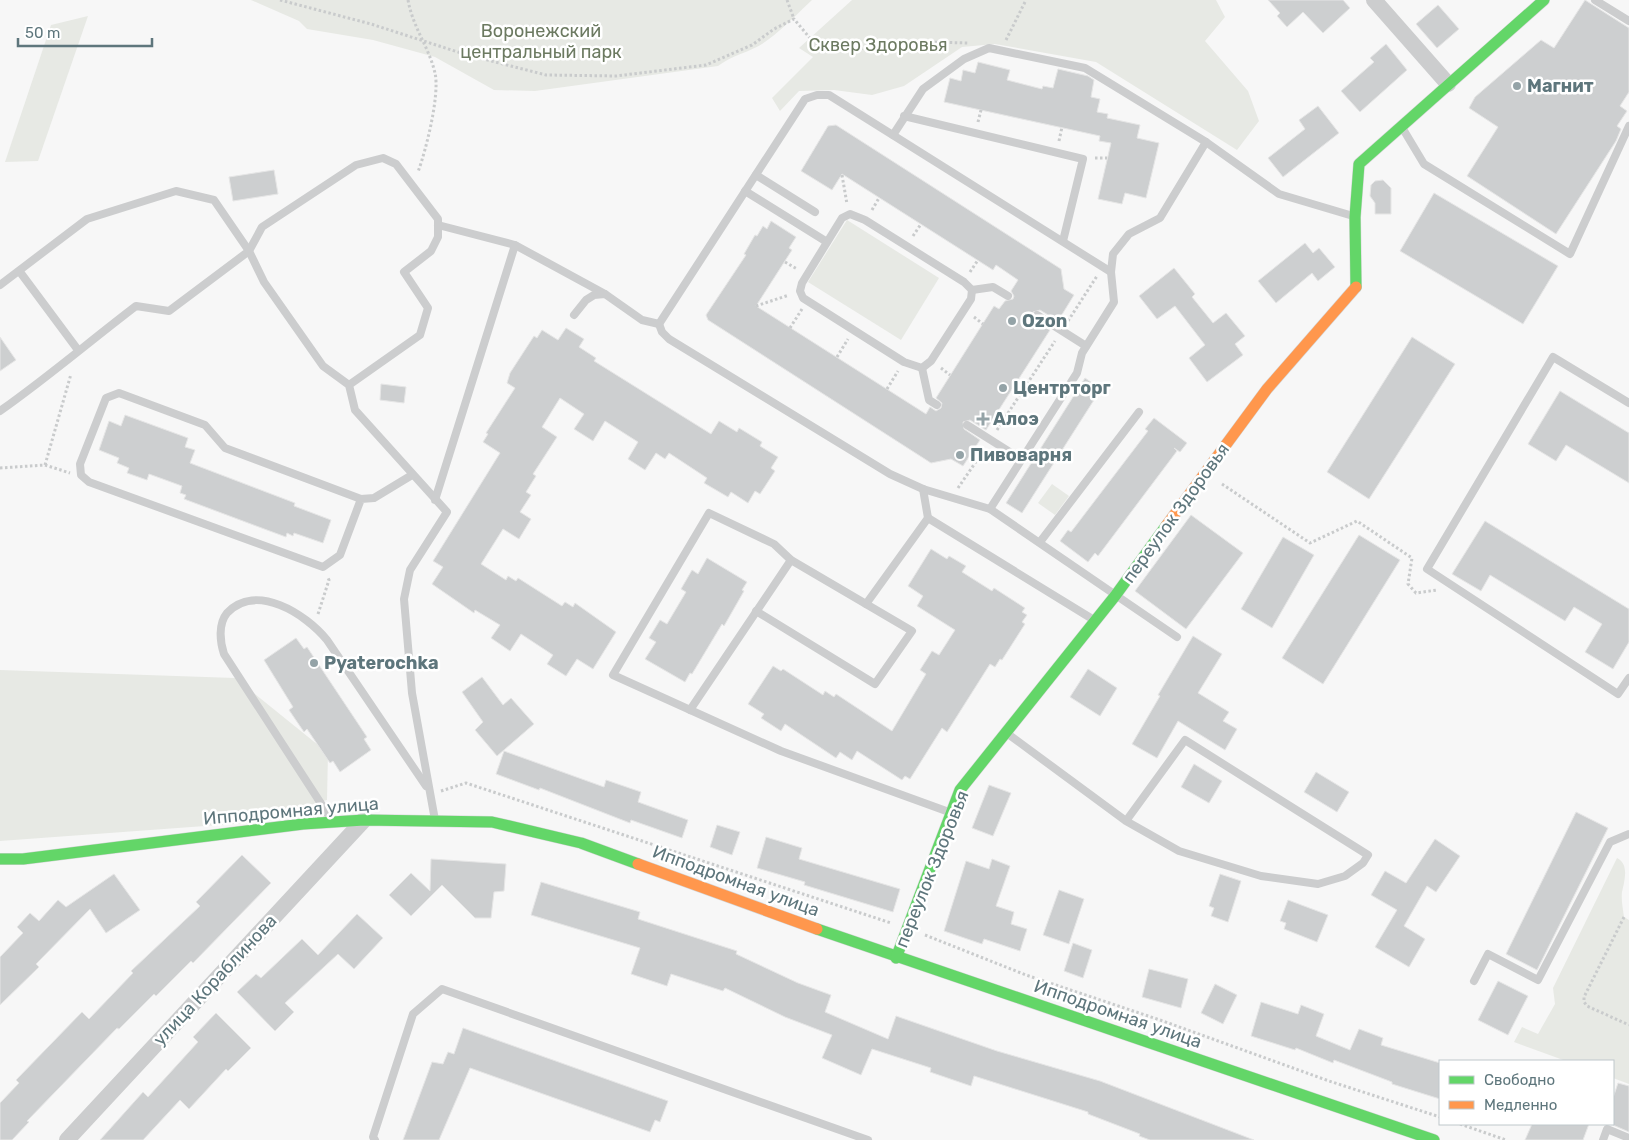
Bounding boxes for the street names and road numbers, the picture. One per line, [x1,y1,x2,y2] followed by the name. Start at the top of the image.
[1118,439,1234,587] street label: переулок Здоровья
[890,787,974,951] street label: переулок Здоровья
[202,792,380,830] street label: Ипподромная улица
[650,841,822,921] street label: Ипподромная улица
[149,910,281,1050] street label: улица Кораблинова
[1031,975,1205,1053] street label: Ипподромная улица

